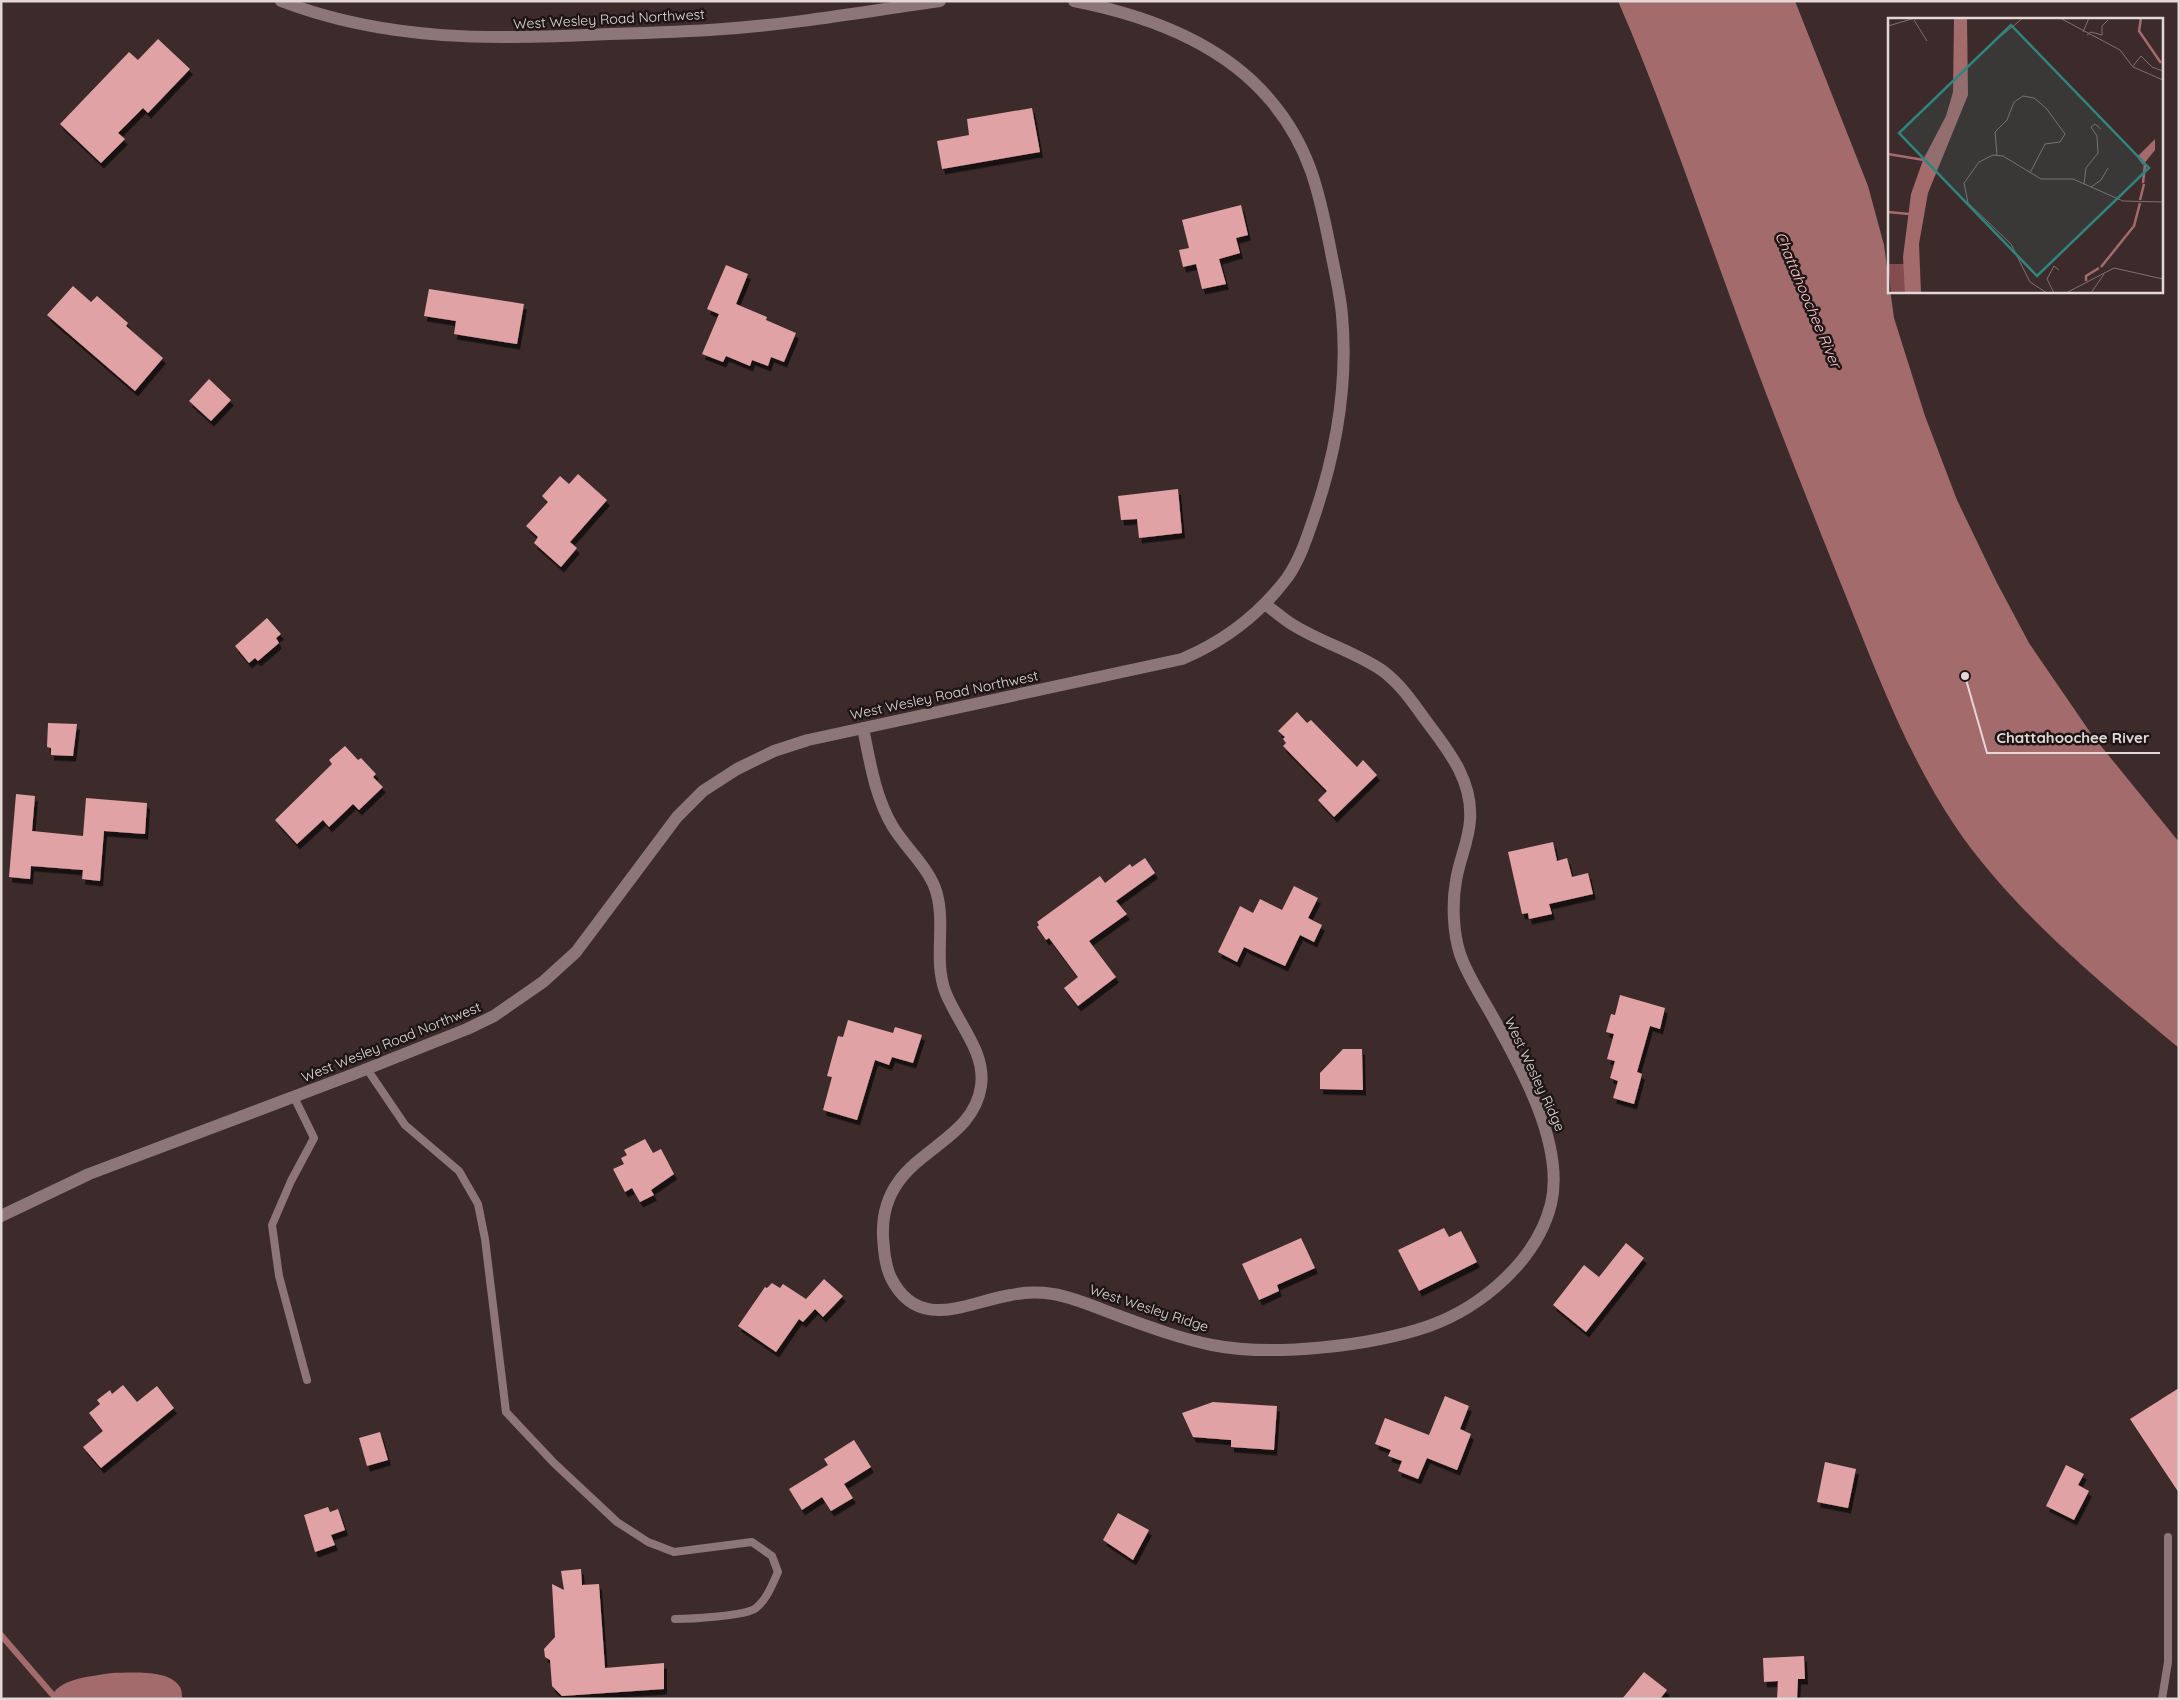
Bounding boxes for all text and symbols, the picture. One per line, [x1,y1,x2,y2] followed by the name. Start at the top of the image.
[513,5,706,33] street label: West Wesley Road Northwest
[1888,18,2162,292] inset map
[1771,229,1847,373] water label: Chattahoochee River
[848,666,1040,724] street label: West Wesley Road Northwest
[1987,723,2160,753] callout: Chattahoochee River
[1997,728,2150,747] text: Chattahoochee River
[299,998,484,1086] street label: West Wesley Road Northwest
[1501,1014,1569,1134] street label: West Wesley Ridge
[1087,1280,1211,1336] street label: West Wesley Ridge

